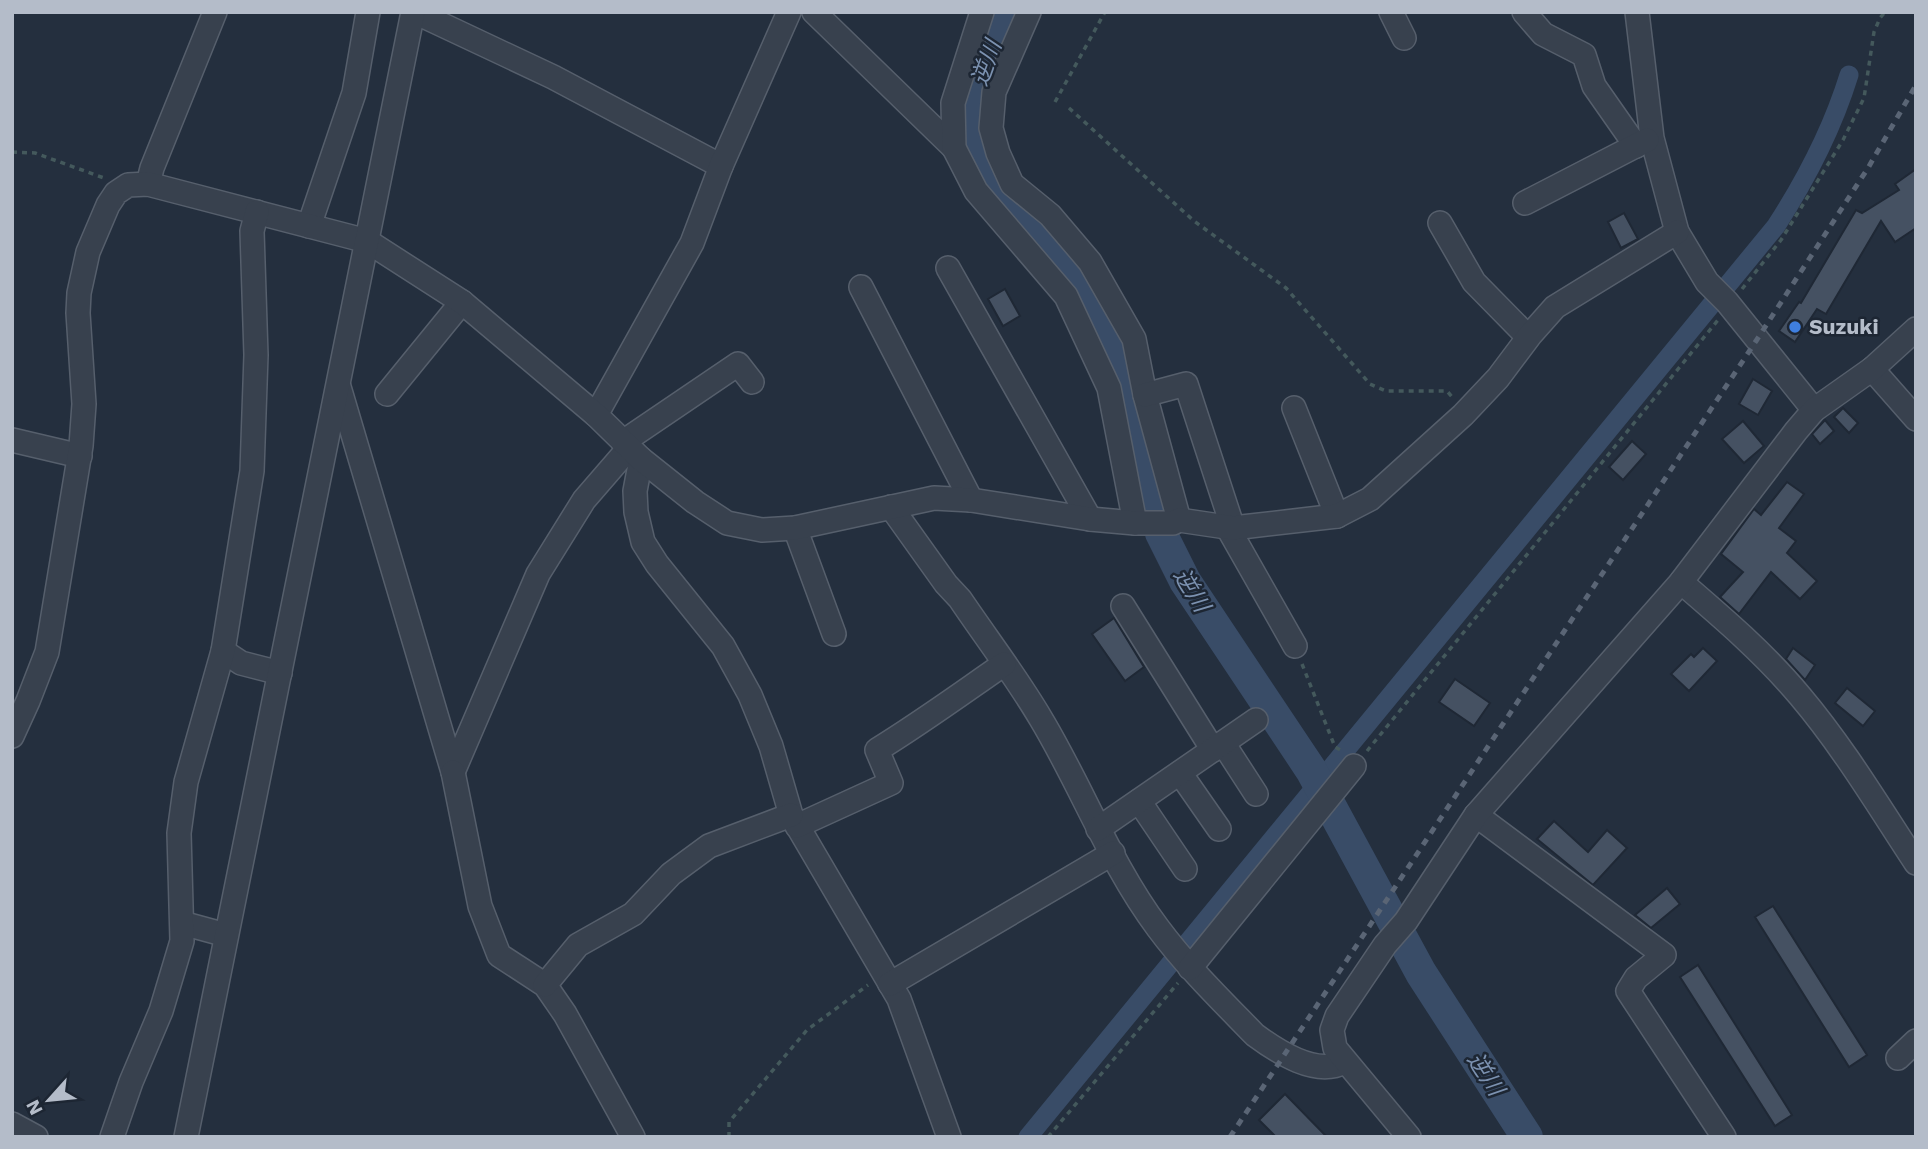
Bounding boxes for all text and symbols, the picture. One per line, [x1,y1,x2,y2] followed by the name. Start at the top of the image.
[966,34,1008,89] water label: 逆川
[1809,314,1879,339] place label: Suzuki
[1787,319,1803,335] marker: Suzuki
[1168,564,1217,619] water label: 逆川
[1462,1048,1511,1103] water label: 逆川
[14,1065,84,1135] north arrow
[21,1096,48,1119] text: N

